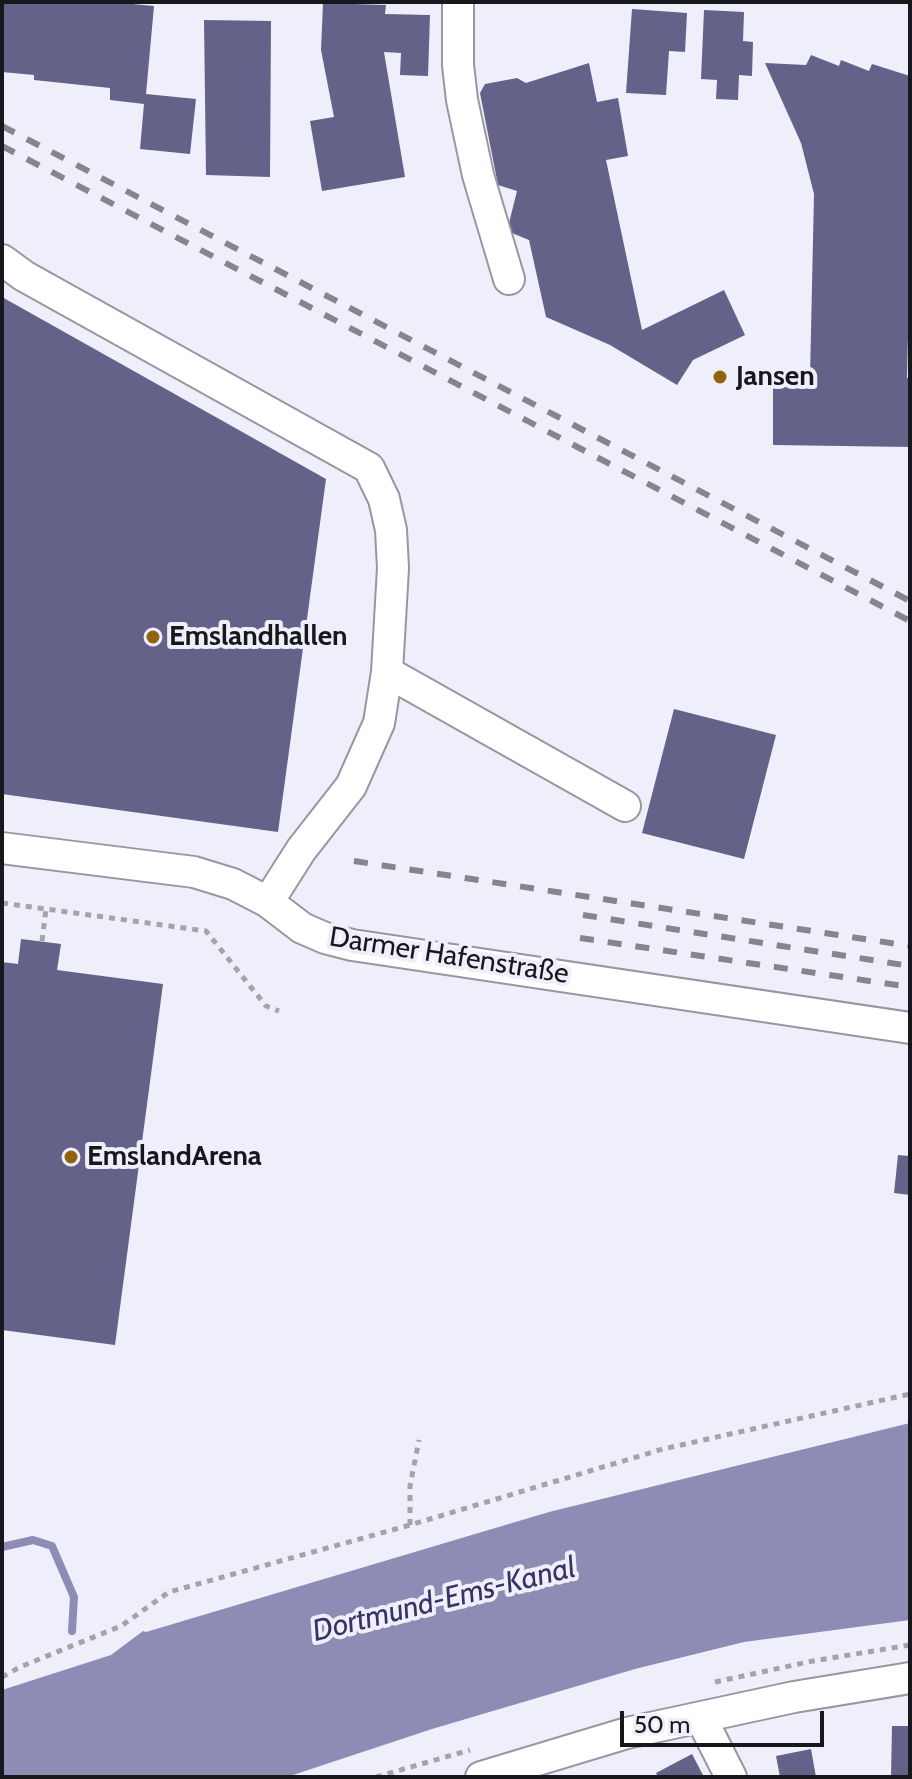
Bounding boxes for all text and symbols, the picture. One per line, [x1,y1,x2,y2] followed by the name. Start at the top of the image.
[736,360,815,394] place label: Jansen
[711,368,729,386] marker: Jansen
[169,620,348,654] place label: Emslandhallen
[144,628,162,646] marker: Emslandhallen
[327,921,571,991] street label: Darmer Hafenstraße
[87,1140,262,1174] place label: EmslandArena
[62,1148,80,1166] marker: EmslandArena
[309,1550,579,1650] water label: Dortmund-Ems-Kanal
[624,1695,828,1745] scale bar
[634,1710,690,1739] text: 50 m

